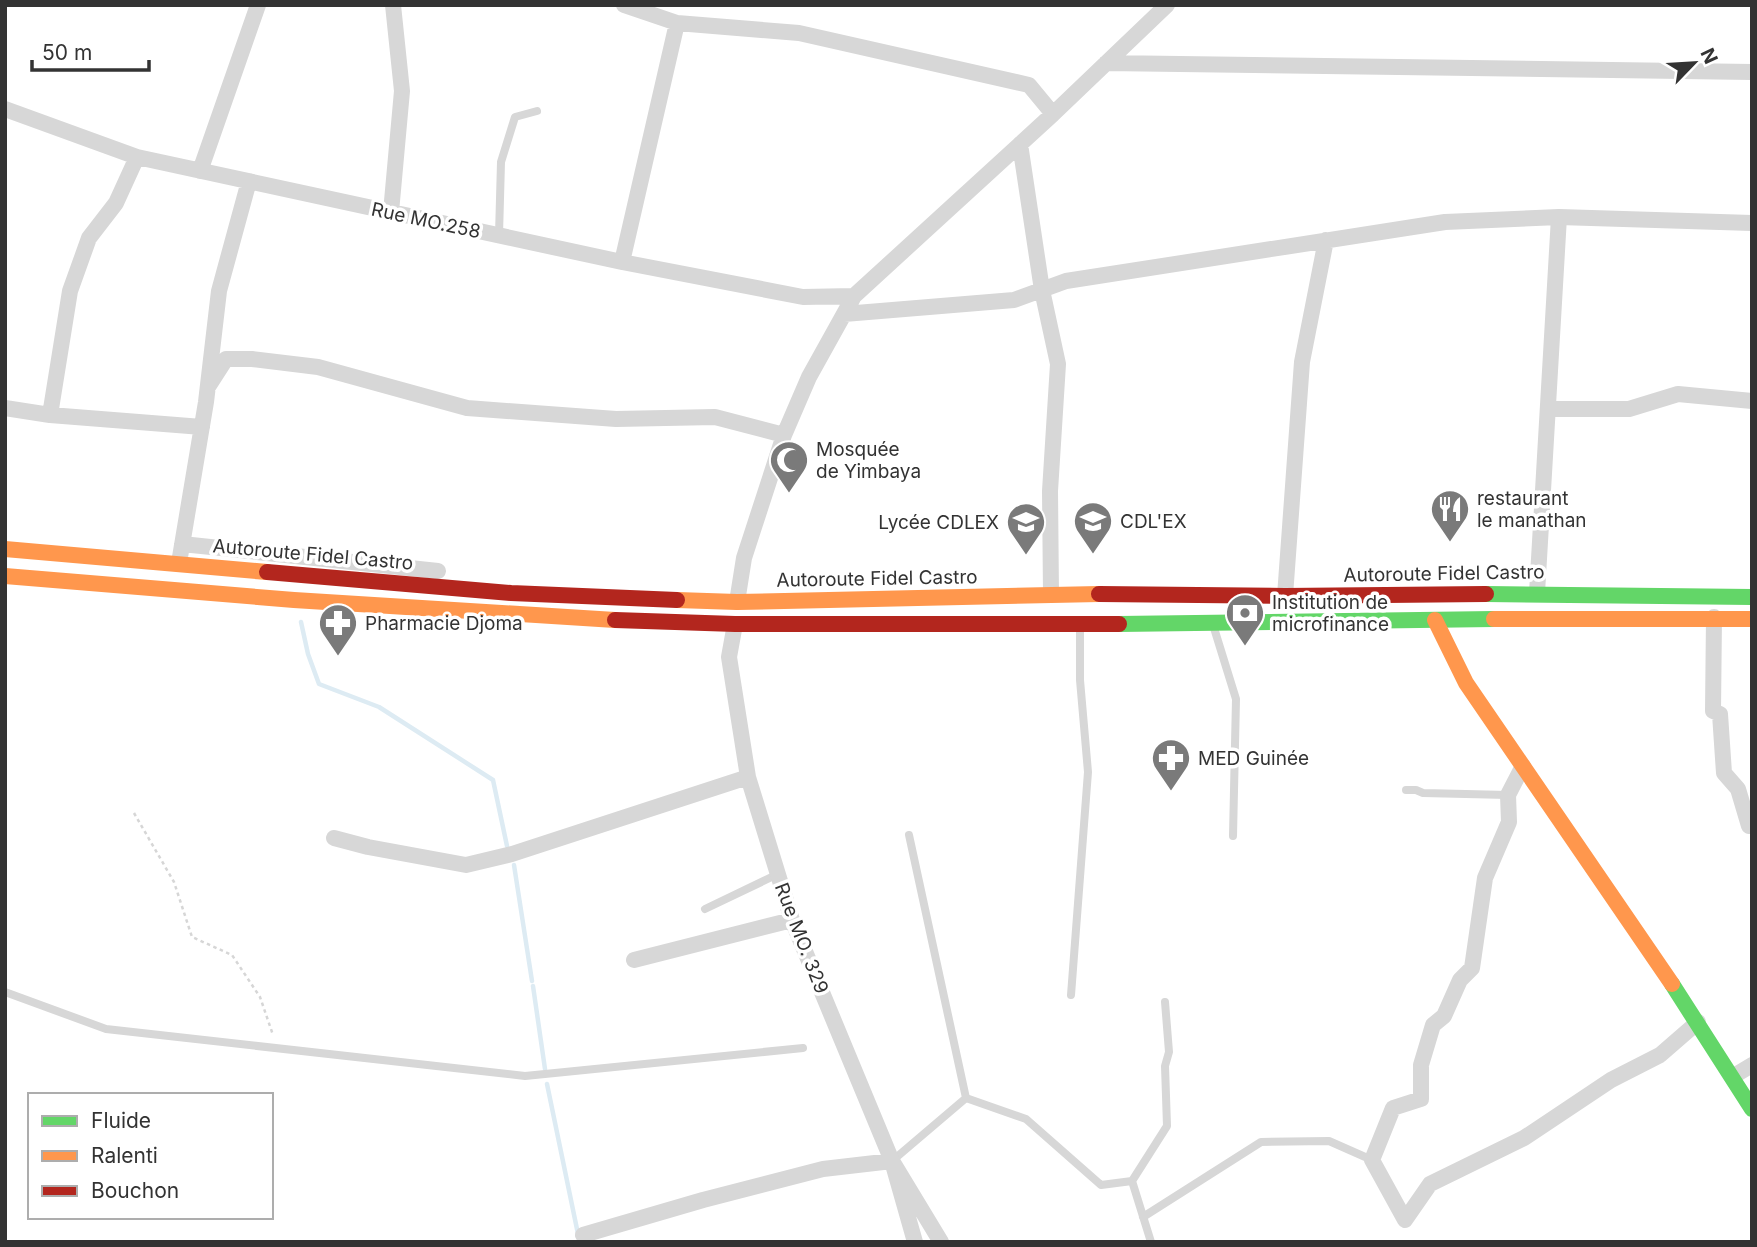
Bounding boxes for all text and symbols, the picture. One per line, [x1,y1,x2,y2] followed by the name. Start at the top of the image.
[32,28,149,72] scale bar
[1659,28,1729,98] north arrow
[42,40,92,65] text: 50 m
[1695,45,1722,67] text: N
[369,198,483,243] street label: Rue MO.258
[816,438,921,483] place label: Mosquée de Yimbaya
[768,439,810,494] mosque icon: Mosquée de Yimbaya
[1477,487,1587,532] place label: restaurant le manathan
[1429,488,1471,543] restaurant icon: restaurant le manathan
[1072,500,1114,555] school or university icon: CDL'EX
[1005,501,1047,556] school or university icon: Lycée CDLEX
[1120,510,1187,533] place label: CDL'EX
[878,511,999,534] place label: Lycée CDLEX
[212,534,414,575] street label: Autoroute Fidel Castro
[1343,560,1545,587] street label: Autoroute Fidel Castro
[776,565,978,592] street label: Autoroute Fidel Castro
[1272,591,1389,636] place label: Institution de microfinance
[1224,592,1266,647] bank icon: Institution de microfinance
[317,602,359,657] pharmacy icon: Pharmacie Djoma
[365,612,523,635] place label: Pharmacie Djoma
[1150,737,1192,792] pharmacy icon: MED Guinée
[1198,747,1309,770] place label: MED Guinée
[770,880,833,997] street label: Rue MO. 329
[28,1093,273,1219] legend
[91,1108,151,1133] text: Fluide
[91,1143,158,1168] text: Ralenti
[91,1178,179,1203] text: Bouchon

